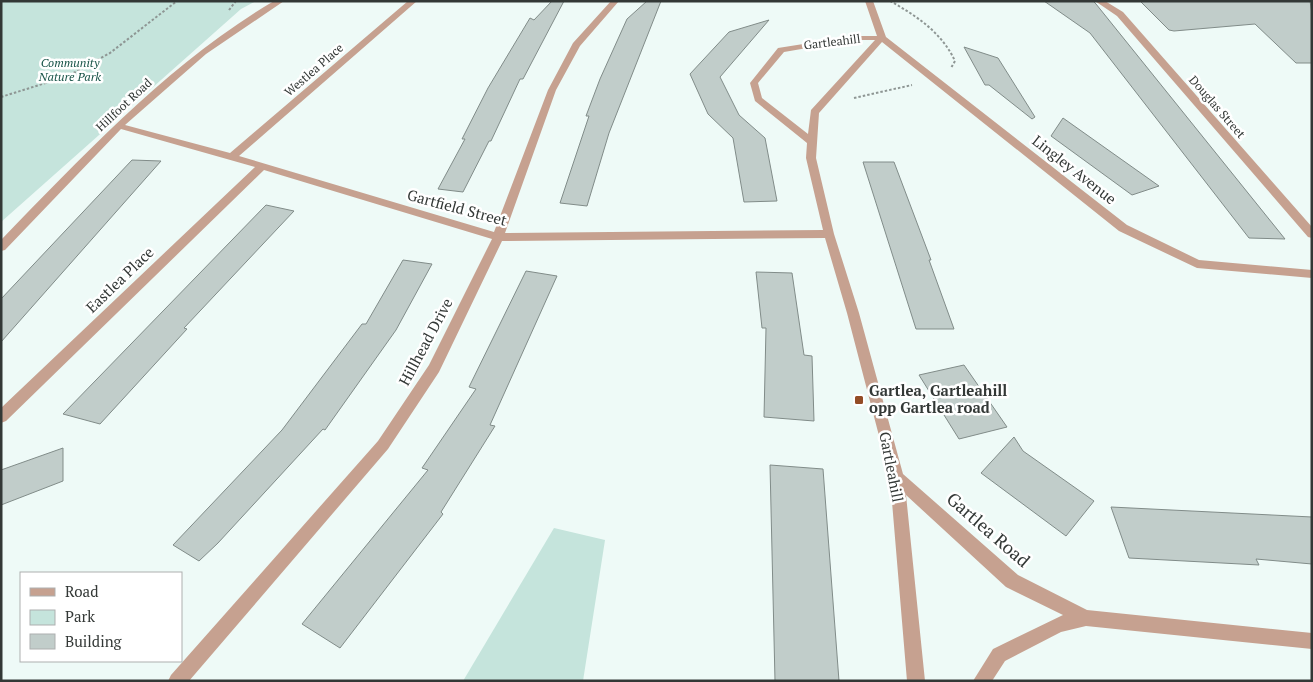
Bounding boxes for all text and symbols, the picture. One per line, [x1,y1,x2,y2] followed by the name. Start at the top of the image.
[803,31,862,52] street label: Gartleahill
[281,40,346,99] street label: Westlea Place
[38,55,101,84] park label: Community Nature Park
[1186,72,1249,141] street label: Douglas Street
[93,75,155,134] street label: Hillfoot Road
[1029,130,1121,208] street label: Lingley Avenue
[405,184,510,230] street label: Gartfield Street
[81,242,158,317] street label: Eastlea Place
[394,294,457,389] street label: Hillhead Drive
[869,380,1007,417] place label: Gartlea, Gartleahill opp Gartlea road
[853,394,865,406] marker: Gartlea, Gartleahill opp Gartlea road
[875,430,909,504] street label: Gartleahill
[942,486,1035,572] street label: Gartlea Road
[20,572,182,662] legend
[65,581,98,601] text: Road
[65,606,95,626] text: Park
[65,631,123,651] text: Building

